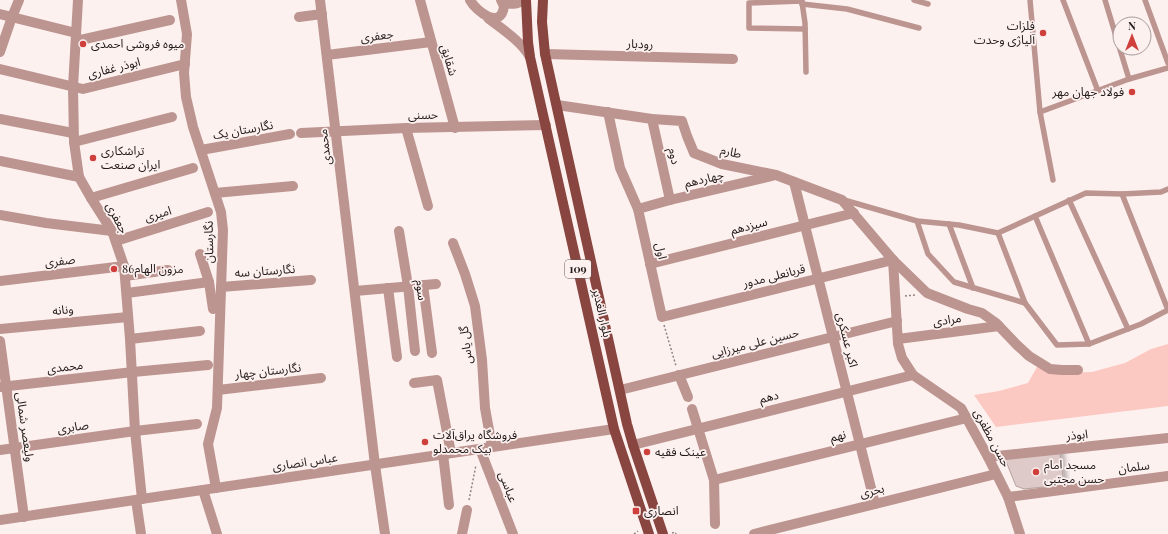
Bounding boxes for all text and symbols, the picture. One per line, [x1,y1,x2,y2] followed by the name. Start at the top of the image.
[1112,16,1152,56] north arrow
[974,17,1035,47] place label: فلزات آلیاژی وحدت
[1128,18,1136,33] text: N
[359,25,394,45] street label: جعفری
[1038,28,1048,38] marker: فلزات آلیاژی وحدت
[91,35,184,51] place label: میوه فروشی احمدی
[625,35,654,51] street label: رودبار
[78,39,88,49] marker: میوه فروشی احمدی
[437,42,462,78] street label: شقایق
[86,53,142,81] street label: ابوذر غفاری
[1051,83,1124,99] place label: فولاد جهان مهر
[1127,87,1137,97] marker: فولاد جهان مهر
[408,106,438,122] street label: حسنی
[212,116,274,142] street label: نگارستان یک
[314,128,334,166] street label: محمدی
[719,141,743,163] street label: طارم
[101,142,160,172] place label: تراشکاری ایران صنعت
[663,146,685,167] street label: دوم
[88,153,98,163] marker: تراشکاری ایران صنعت
[682,166,726,192] street label: چهاردهم
[103,199,133,236] street label: جعفری
[142,201,173,225] street label: امیری
[729,213,769,239] street label: سیزدهم
[200,221,216,263] street label: نگارستان
[652,241,672,261] street label: اول
[44,250,76,270] street label: صفری
[122,260,183,278] place label: مزون الهام86
[234,260,296,280] street label: نگارستان سه
[565,260,591,278] road number: 109
[740,260,807,291] street label: قربانعلی مدور
[109,264,119,274] marker: مزون الهام86
[411,279,431,301] street label: سوم
[589,286,616,339] street label: بلوار الغدیر
[52,300,74,318] street label: ونانه
[932,309,962,329] street label: مرادی
[833,311,863,369] street label: اکبر عسکری
[709,323,800,361] street label: حسین علی میرزایی
[455,324,475,365] street label: گل یاس
[46,356,84,376] street label: محمدی
[233,359,302,383] street label: نگارستان چهار
[757,386,781,408] street label: دهم
[13,391,39,463] street label: ولیعصر شمالی
[971,406,1015,469] street label: حسن مظفری
[56,416,90,436] street label: صابری
[828,425,848,447] street label: نهم
[1064,425,1089,443] street label: ابوذر
[433,426,517,456] place label: فروشگاه یراق‌آلات بیک محمدلو
[420,437,430,447] marker: فروشگاه یراق‌آلات بیک محمدلو
[655,443,706,459] place label: عینک فقیه
[642,447,652,457] marker: عینک فقیه
[271,449,338,474] street label: عباس انصاری
[1044,456,1104,486] place label: مسجد امام حسن مجتبی
[1117,456,1151,476] street label: سلمان
[1031,467,1041,477] marker: مسجد امام حسن مجتبی
[496,469,522,504] street label: عباسی
[858,479,886,501] street label: بحری
[644,502,679,518] place label: انصاری
[631,506,641,516] marker: انصاری

